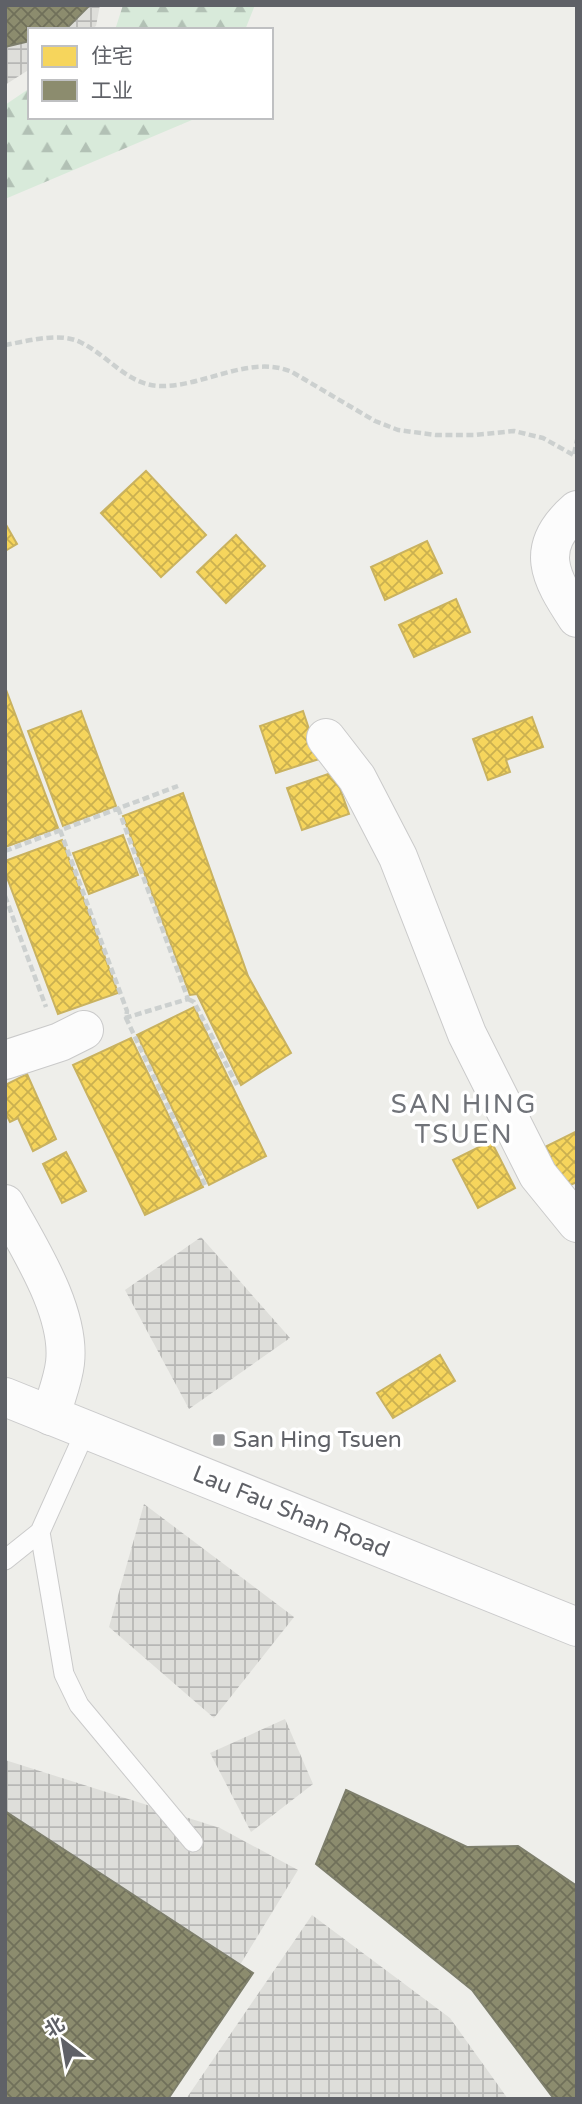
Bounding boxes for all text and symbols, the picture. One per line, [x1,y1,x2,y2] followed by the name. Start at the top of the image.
[28,28,273,119] legend
[91,44,133,69] text: 住宅
[91,79,133,104] text: 工业
[391,1089,537,1150] district label: SAN HING TSUEN
[233,1426,402,1454] place label: San Hing Tsuen
[211,1432,227,1448] marker: San Hing Tsuen
[188,1460,394,1564] street label: Lau Fau Shan Road
[28,2006,98,2076] north arrow
[41,2013,69,2042] text: 北

